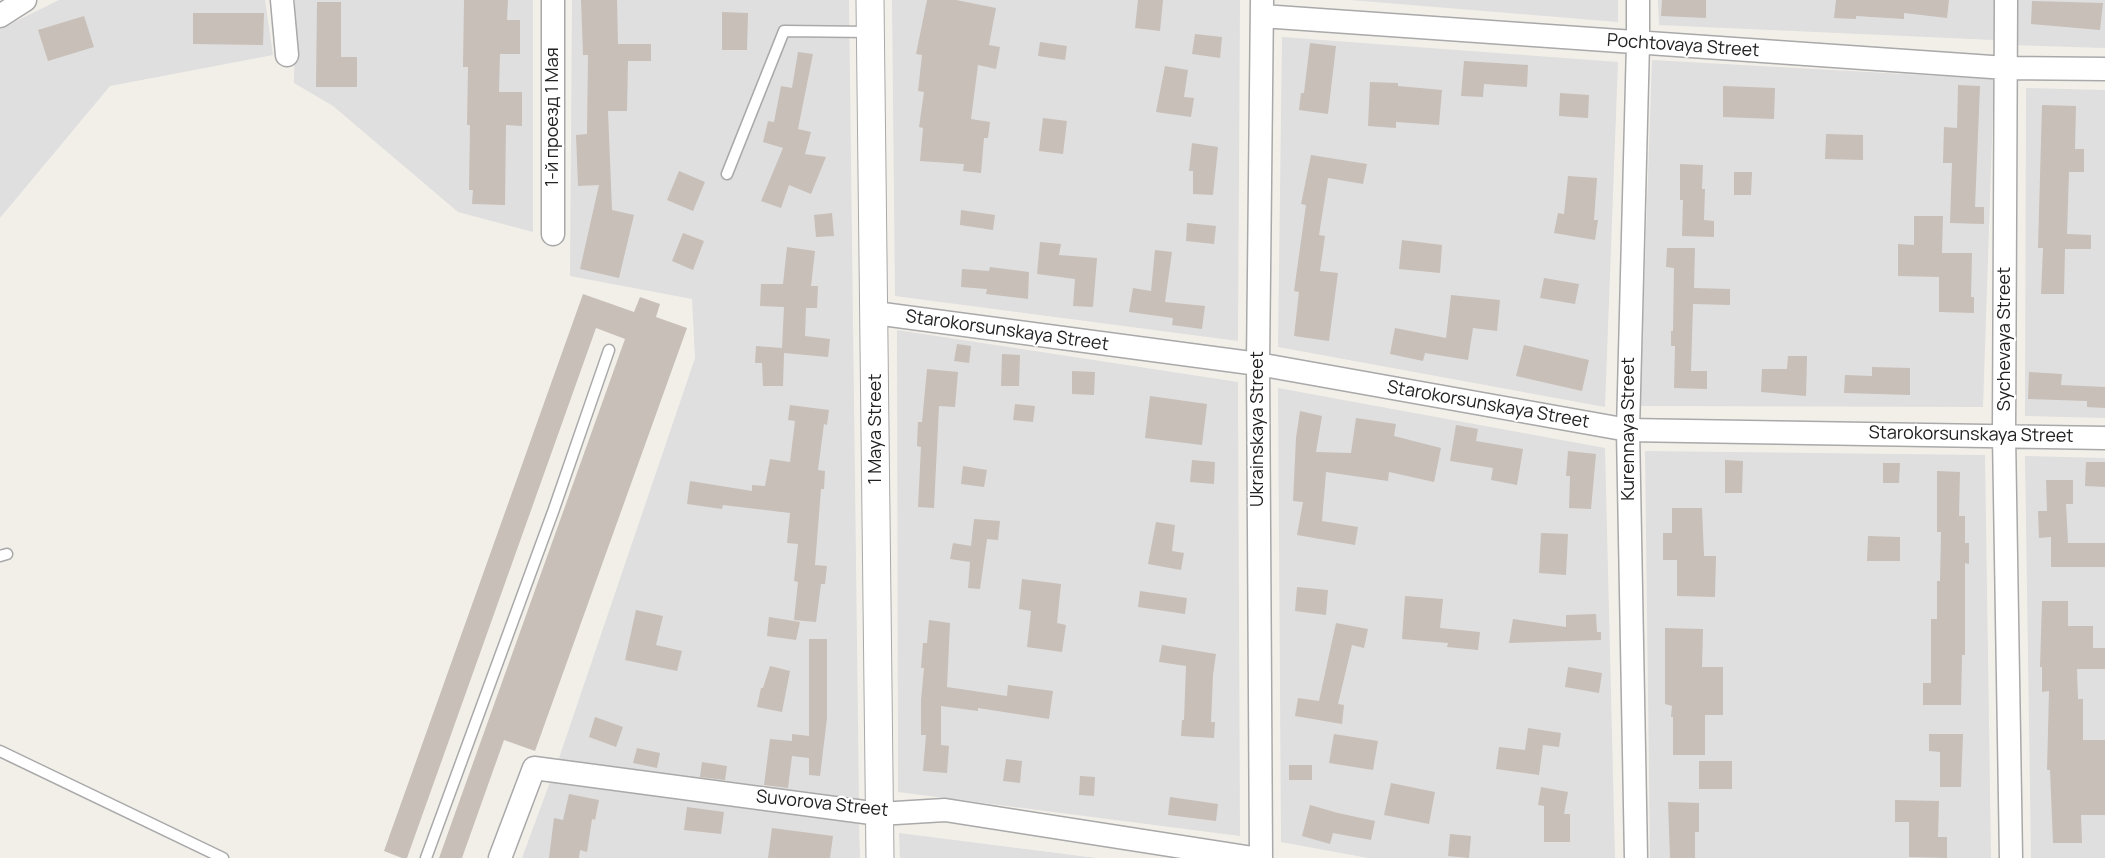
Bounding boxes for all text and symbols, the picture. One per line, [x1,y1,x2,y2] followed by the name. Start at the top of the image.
[1606,30,1760,62] street label: Pochtovaya Street
[542,47,564,187] street label: 1-й проезд 1 Мая
[1994,267,2016,411] street label: Sychevaya Street
[904,306,1110,356] street label: Starokorsunskaya Street
[1247,351,1269,507] street label: Ukrainskaya Street
[1618,357,1640,501] street label: Kurennaya Street
[865,374,887,484] street label: 1 Maya Street
[1385,377,1591,433] street label: Starokorsunskaya Street
[1868,422,2074,448] street label: Starokorsunskaya Street
[755,786,889,822] street label: Suvorova Street

